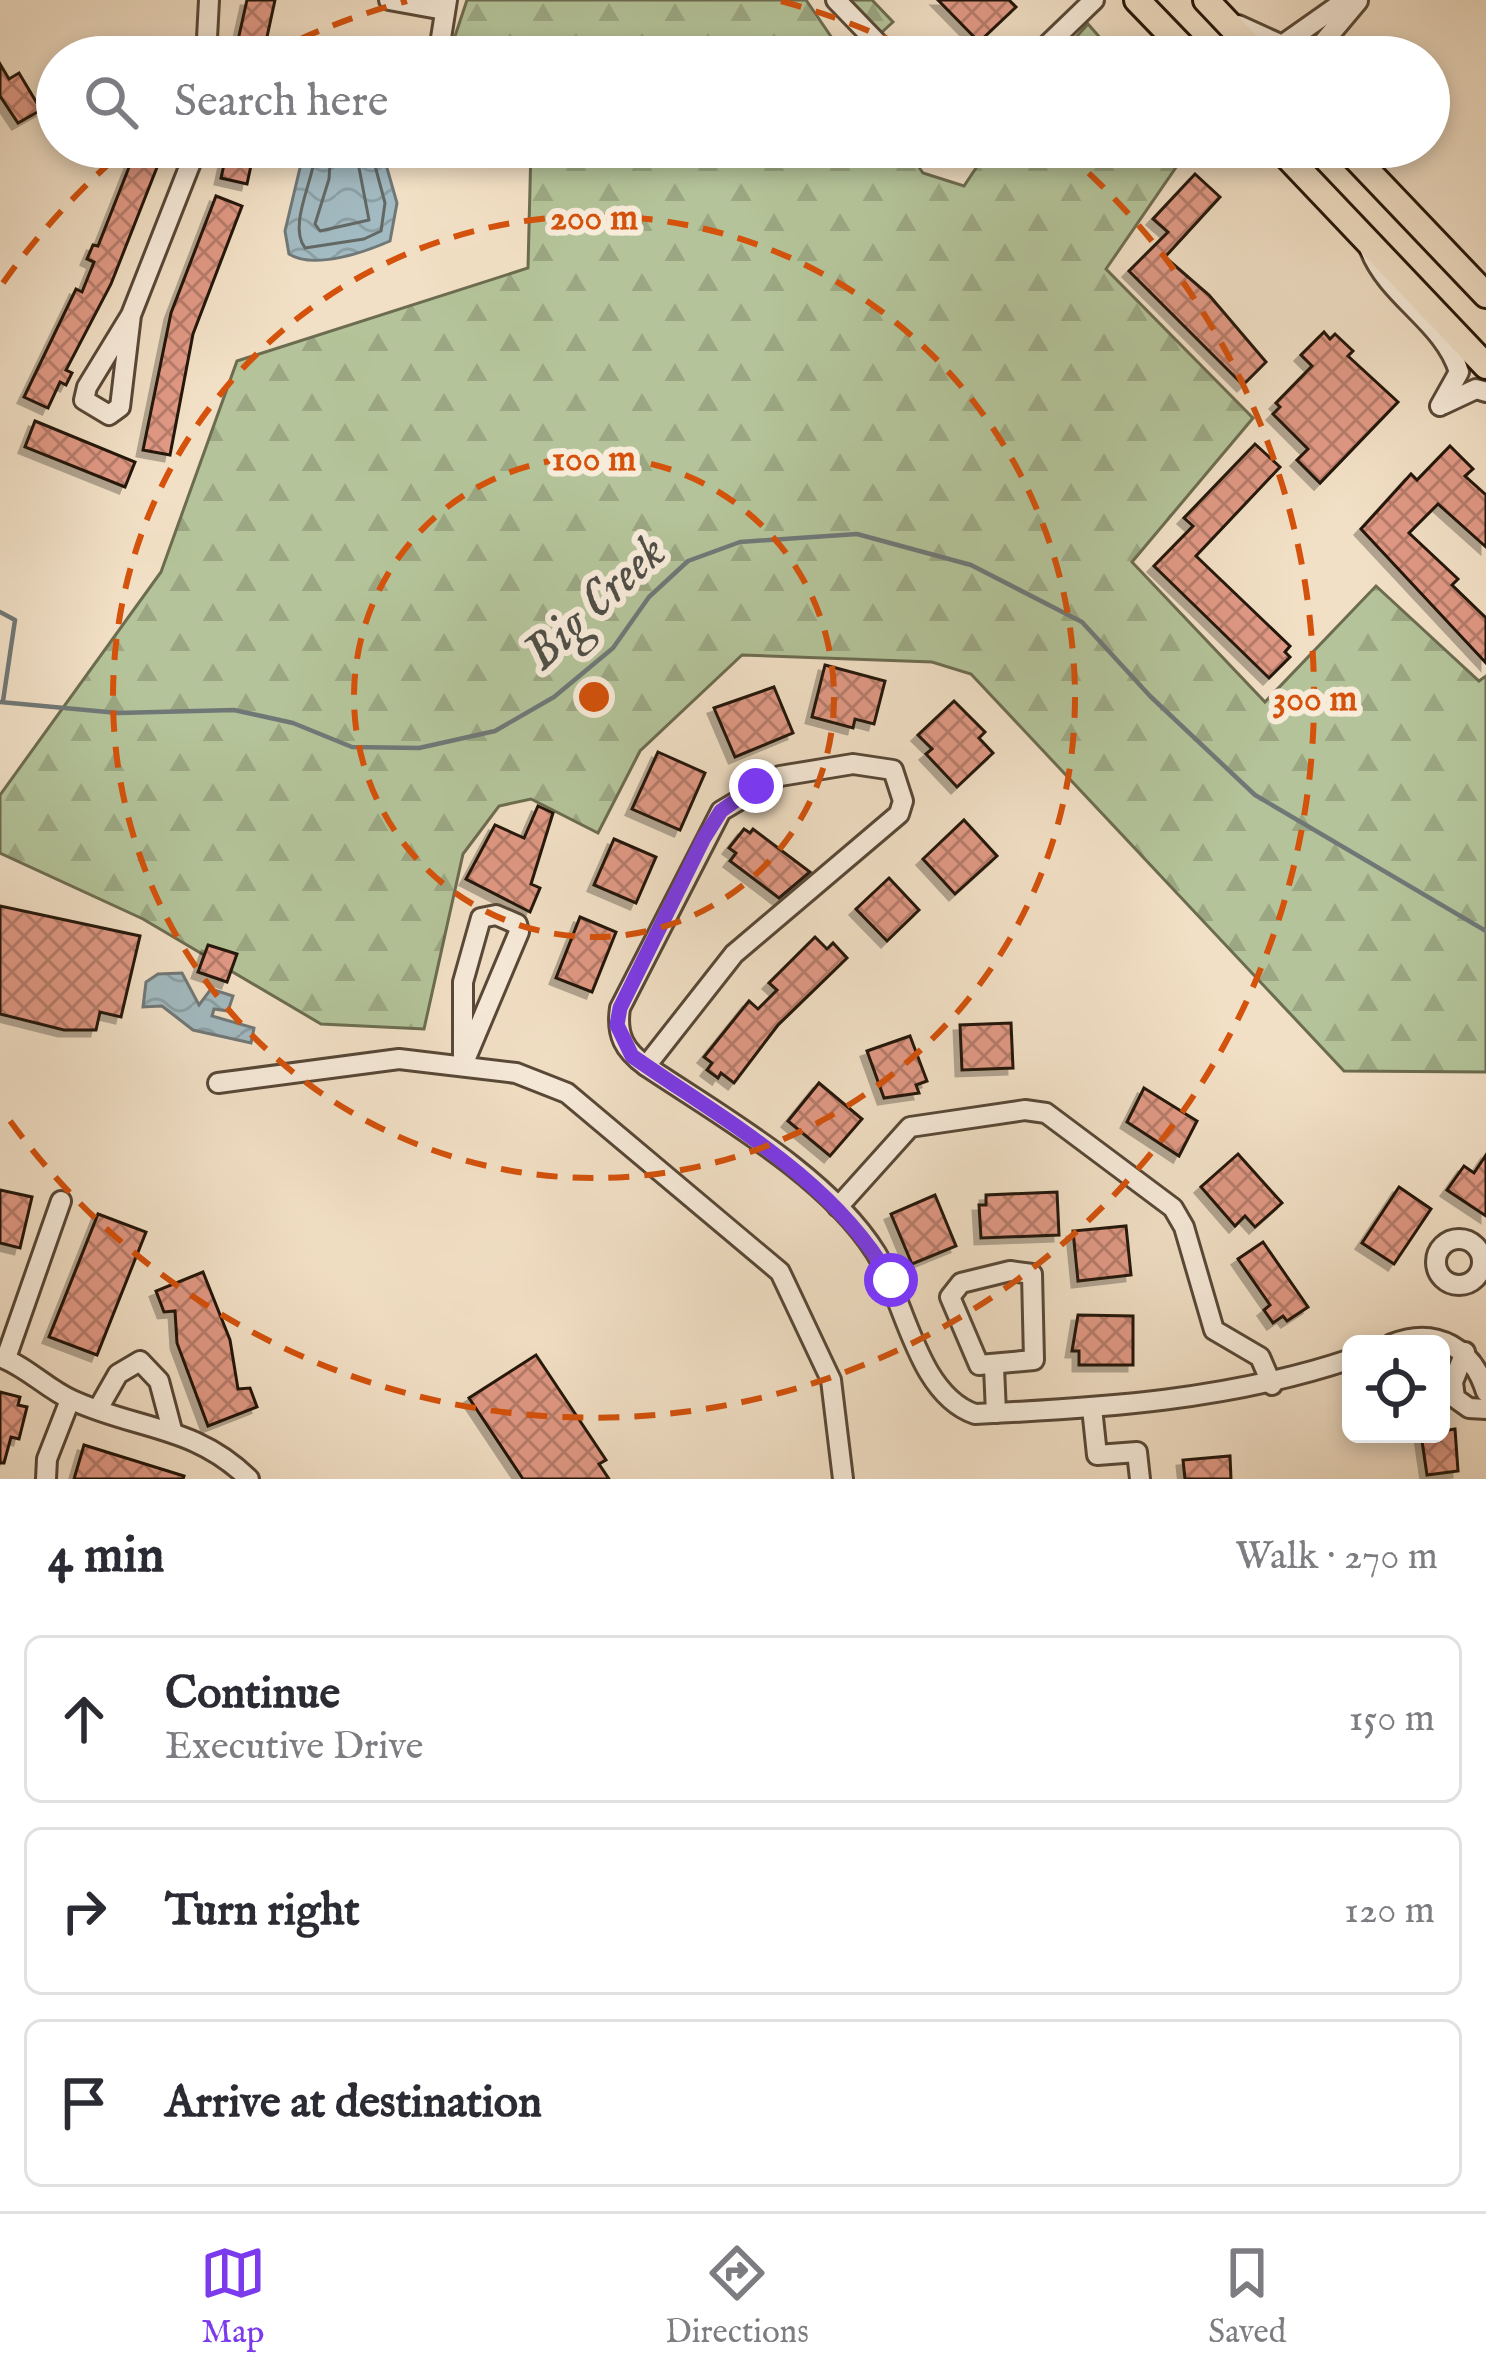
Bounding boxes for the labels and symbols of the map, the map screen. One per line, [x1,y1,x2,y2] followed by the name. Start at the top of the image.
[550,196,638,242] text: 200 m
[552,437,636,483] text: 100 m
[511,521,681,687] water label: Big Creek
[573,676,615,718] centre of rings
[1273,677,1357,723] text: 300 m
[729,759,783,813] route end
[864,1253,918,1307] route start

